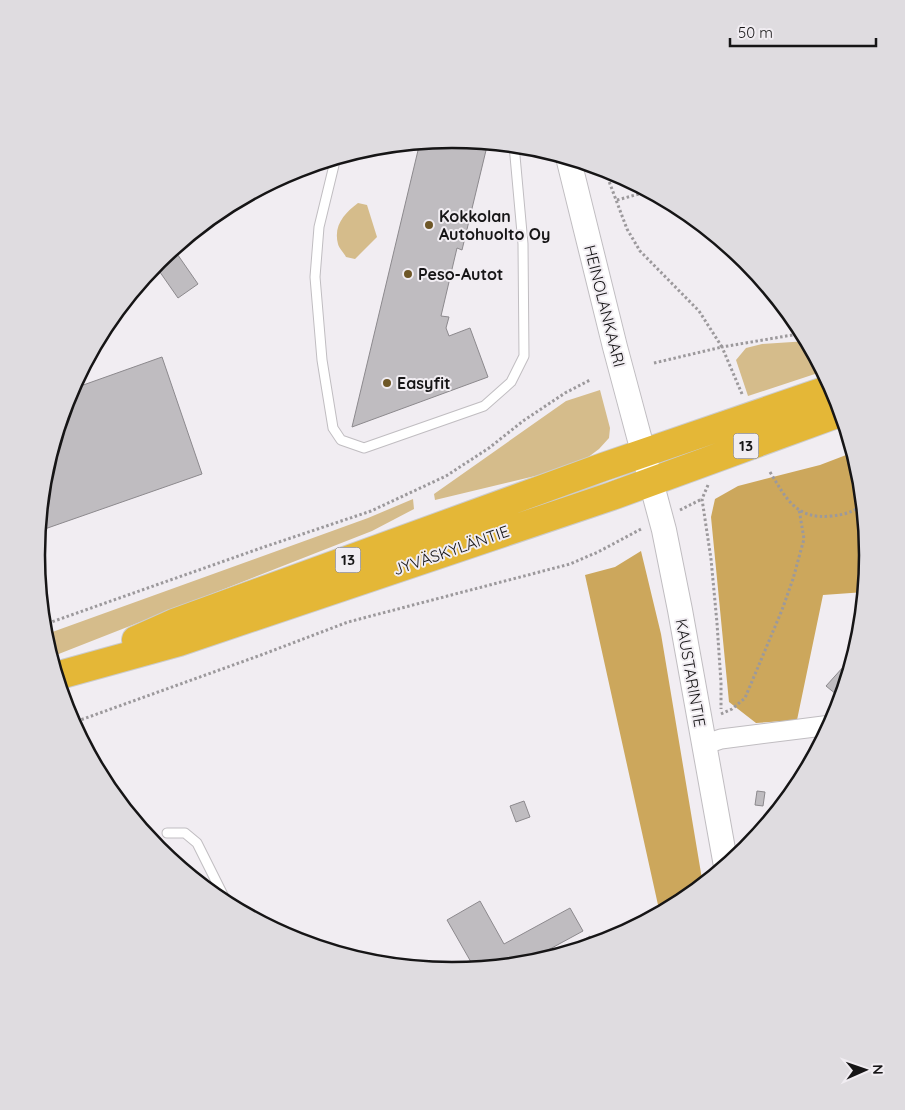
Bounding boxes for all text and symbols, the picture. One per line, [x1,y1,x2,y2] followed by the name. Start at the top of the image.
[730,15,876,47] scale bar
[738,23,773,42] text: 50 m
[439,206,550,244] place label: Kokkolan Autohuolto Oy
[423,219,435,231] marker: Kokkolan Autohuolto Oy
[580,243,630,369] street label: HEINOLANKAARI
[418,264,503,284] place label: Peso-Autot
[402,268,414,280] marker: Peso-Autot
[397,373,451,393] place label: Easyfit
[381,377,393,389] marker: Easyfit
[734,434,758,458] road number: 13
[390,521,512,579] street label: JYVÄSKYLÄNTIE
[336,548,360,572] road number: 13
[672,617,710,729] street label: KAUSTARINTIE
[840,1045,890,1095] north arrow
[869,1064,887,1075] text: N

